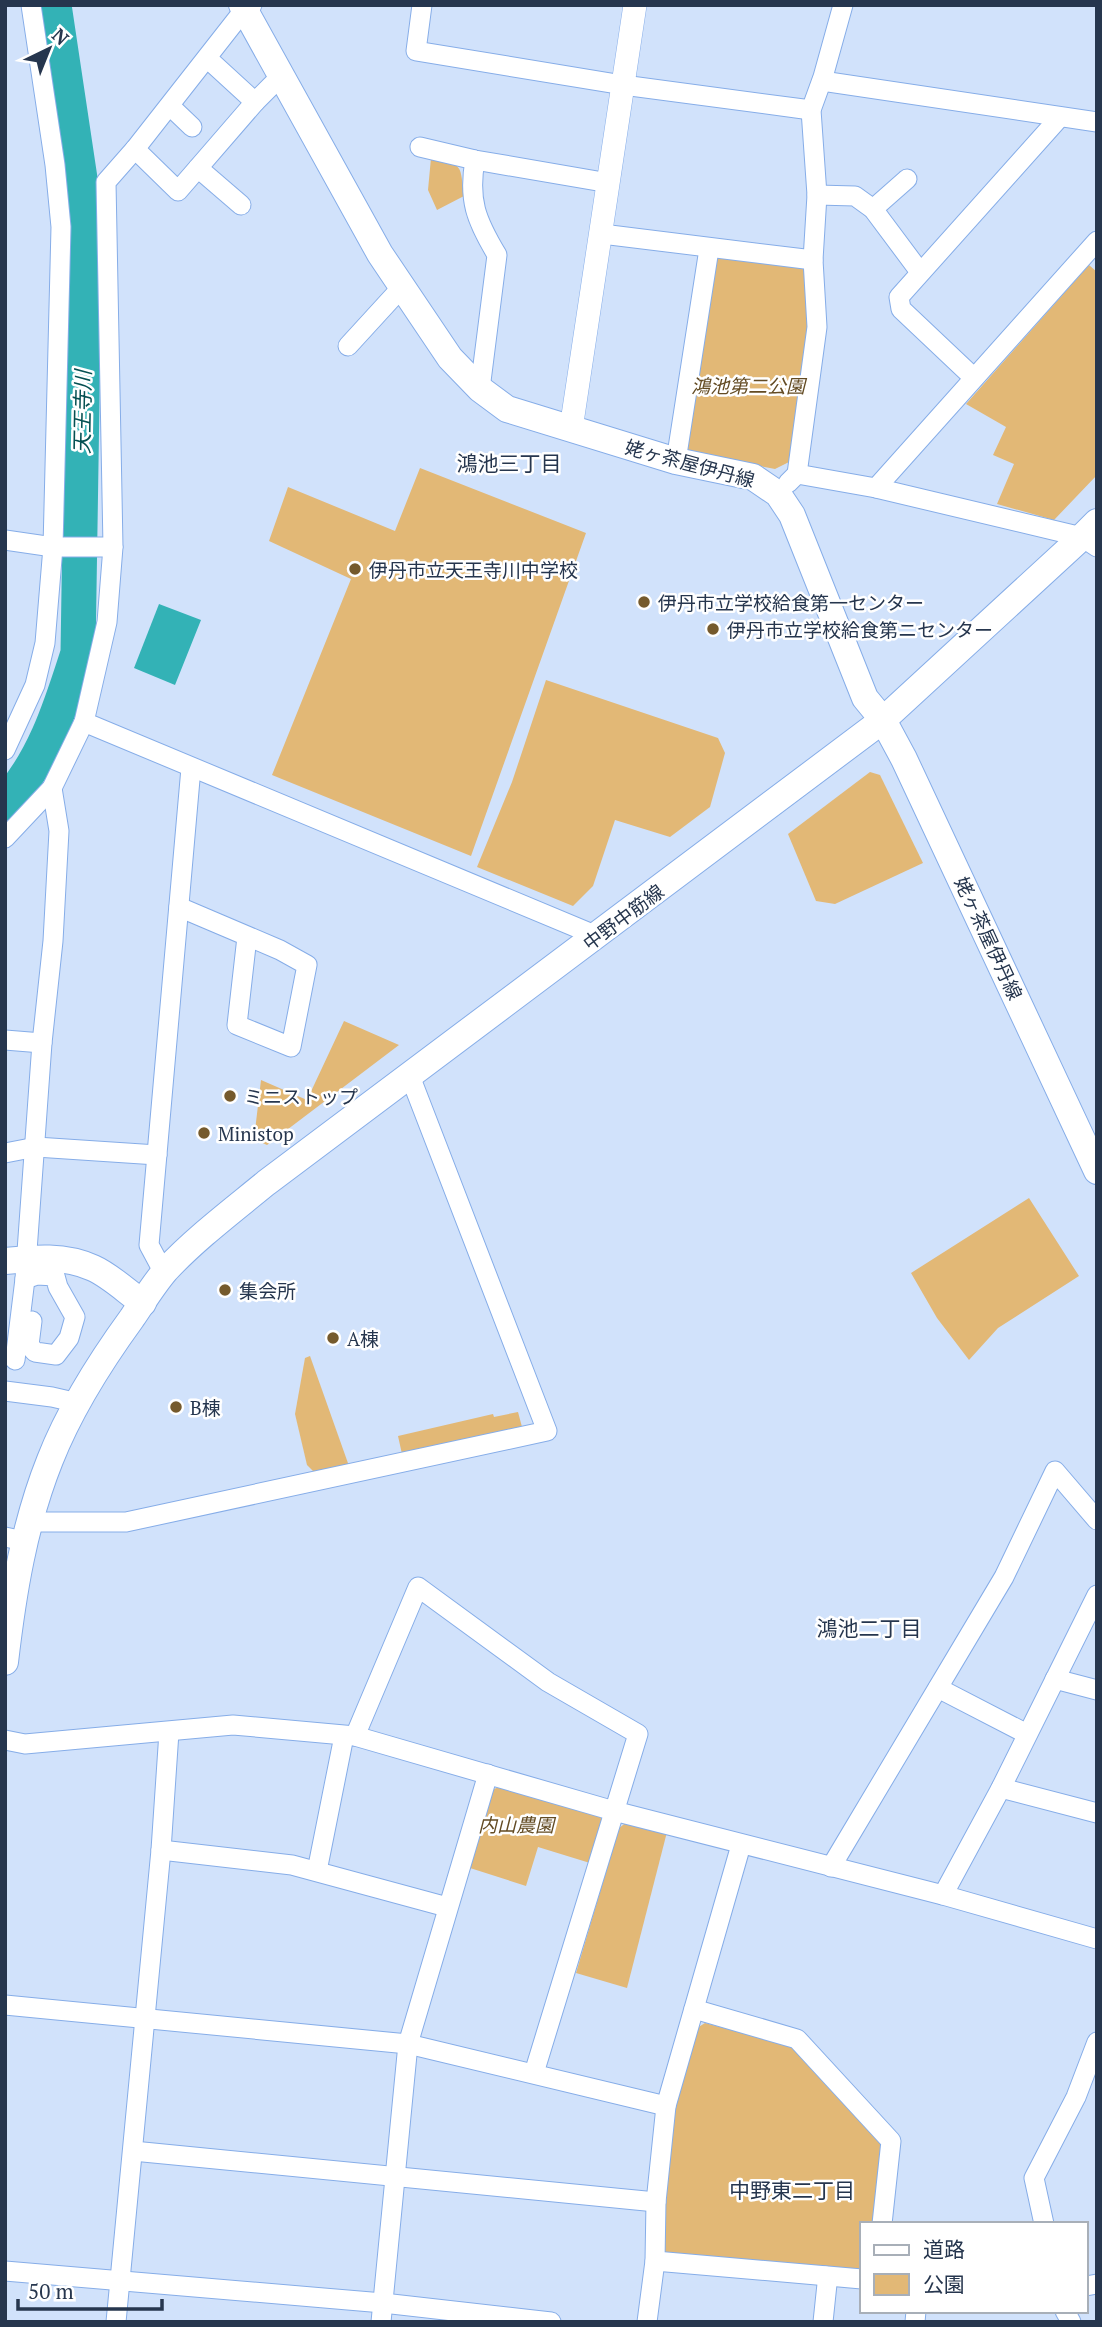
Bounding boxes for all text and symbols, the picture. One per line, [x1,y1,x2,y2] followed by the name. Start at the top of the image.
[14,14,84,84] north arrow
[47,22,75,51] text: N
[67,368,97,454] water label: 天王寺川
[691,373,808,398] park label: 鴻池第二公園
[623,434,757,492] street label: 姥ヶ茶屋伊丹線
[457,449,562,477] district label: 鴻池三丁目
[369,557,578,582] place label: 伊丹市立天王寺川中学校
[347,561,363,577] marker: 伊丹市立天王寺川中学校
[658,590,924,615] place label: 伊丹市立学校給食第一センター
[636,594,652,610] marker: 伊丹市立学校給食第一センター
[727,617,993,642] place label: 伊丹市立学校給食第ニセンター
[705,621,721,637] marker: 伊丹市立学校給食第ニセンター
[950,872,1028,1004] street label: 姥ヶ茶屋伊丹線
[578,878,668,956] street label: 中野中筋線
[244,1084,358,1109] place label: ミニストップ
[222,1088,238,1104] marker: ミニストップ
[218,1121,294,1146] place label: Ministop
[196,1125,212,1141] marker: Ministop
[239,1278,296,1303] place label: 集会所
[217,1282,233,1298] marker: 集会所
[347,1326,379,1351] place label: A棟
[325,1330,341,1346] marker: A棟
[190,1395,221,1420] place label: B棟
[168,1399,184,1415] marker: B棟
[817,1614,922,1642] district label: 鴻池二丁目
[478,1812,557,1837] park label: 内山農園
[729,2176,855,2204] district label: 中野東二丁目
[860,2222,1088,2313] legend
[923,2235,965,2263] text: 道路
[18,2268,161,2312] scale bar
[923,2270,965,2298] text: 公園
[28,2277,74,2305] text: 50 m

